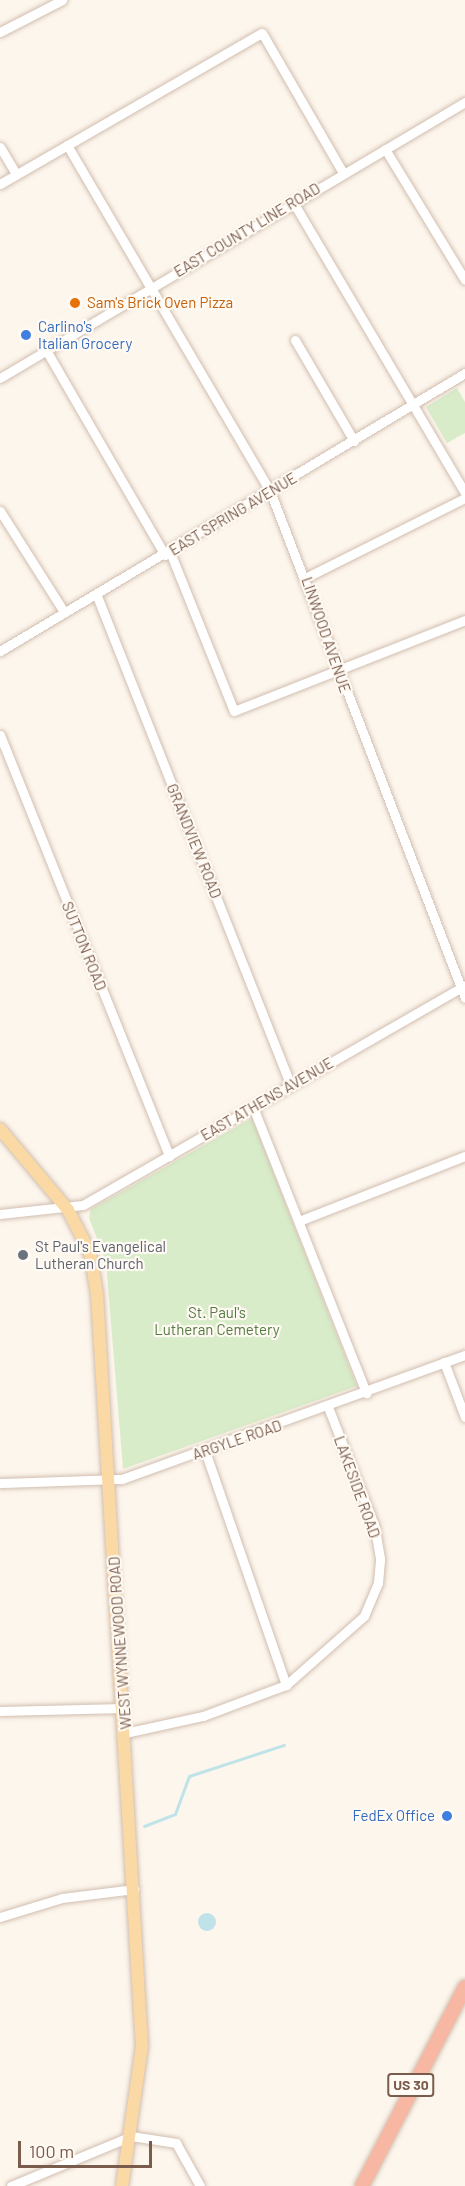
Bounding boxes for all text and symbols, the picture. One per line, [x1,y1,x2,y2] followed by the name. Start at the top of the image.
[171,179,323,281] street label: EAST COUNTY LINE ROAD
[87,294,233,312] place label: Sam's Brick Oven Pizza
[68,296,82,310] marker: Sam's Brick Oven Pizza
[38,317,132,352] place label: Carlino's Italian Grocery
[19,328,33,342] marker: Carlino's Italian Grocery
[166,469,300,559] street label: EAST SPRING AVENUE
[298,575,354,695] street label: LINWOOD AVENUE
[163,781,225,901] street label: GRANDVIEW ROAD
[58,899,110,993] street label: SUTTON ROAD
[198,1054,336,1144] street label: EAST ATHENS AVENUE
[35,1237,166,1272] place label: St Paul's Evangelical Lutheran Church
[16,1248,30,1262] marker: St Paul's Evangelical Lutheran Church
[154,1303,280,1338] park label: St. Paul's Lutheran Cemetery
[190,1416,284,1464] street label: ARGYLE ROAD
[330,1433,384,1541] street label: LAKESIDE ROAD
[105,1556,135,1730] street label: WEST WYNNEWOOD ROAD
[353,1807,435,1825] place label: FedEx Office
[440,1809,454,1823] marker: FedEx Office
[387,2074,435,2096] road number: US 30
[21,2129,154,2167] scale bar
[29,2140,74,2162] text: 100 m

